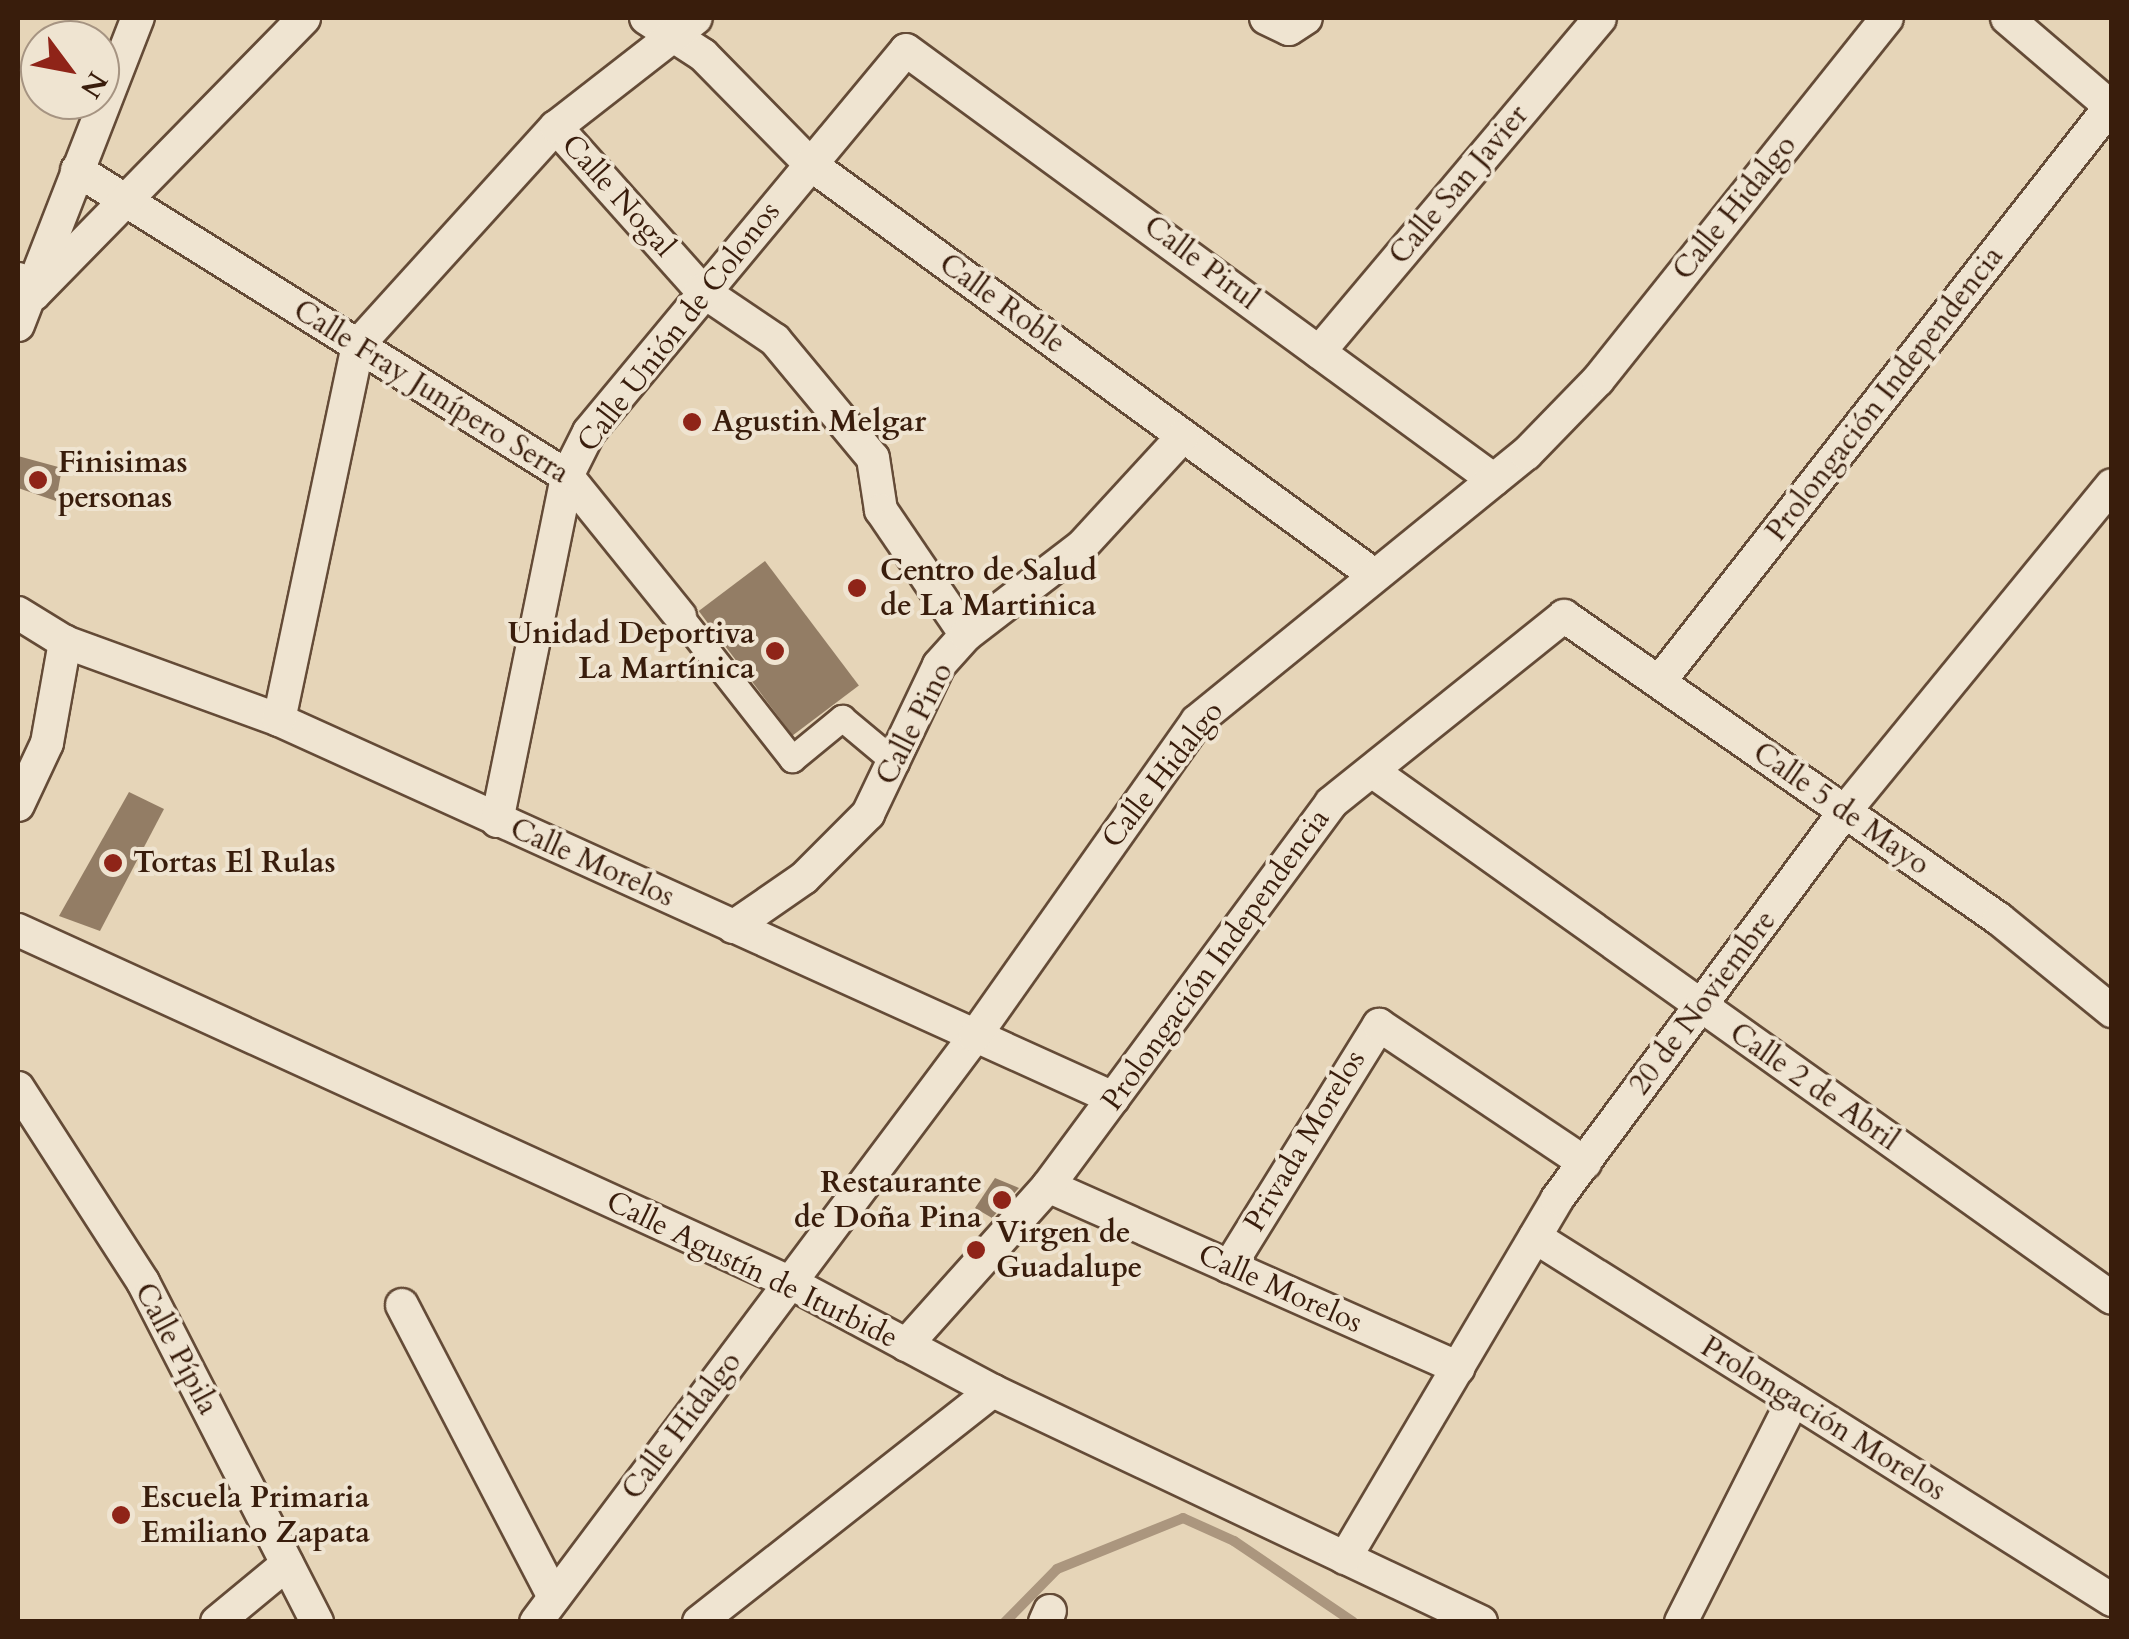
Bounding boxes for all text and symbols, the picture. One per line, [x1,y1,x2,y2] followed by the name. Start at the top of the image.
[20,20,120,120] north arrow
[71,64,116,105] text: N
[1382,98,1536,272] street label: Calle San Javier
[554,127,682,265] street label: Calle Nogal
[1666,128,1804,288] street label: Calle Hidalgo
[570,195,788,459] street label: Calle Unión de Colonos
[1137,208,1265,318] street label: Calle Pirul
[1759,239,2011,549] street label: Prolongación Independencia
[932,246,1072,362] street label: Calle Roble
[287,292,575,492] street label: Calle Fray Junípero Serra
[712,404,926,440] place label: Agustin Melgar
[681,411,703,433] marker: Agustin Melgar
[58,445,188,516] place label: Finisimas personas
[27,469,49,491] marker: Finisimas personas
[880,553,1097,624] place label: Centro de Salud de La Martinica
[844,575,870,601] marker: Centro de Salud de La Martinica
[508,616,755,686] place label: Unidad Deportiva La Martínica
[764,640,786,662] marker: Unidad Deportiva La Martínica
[869,657,961,791] street label: Calle Pino
[1095,695,1231,855] street label: Calle Hidalgo
[1746,735,1936,883] street label: Calle 5 de Mayo
[1094,802,1338,1118] street label: Prolongación Independencia
[504,811,680,915] street label: Calle Morelos
[133,845,336,881] place label: Tortas El Rulas
[102,852,124,874] marker: Tortas El Rulas
[1622,904,1784,1102] street label: 20 de Noviembre
[1722,1015,1906,1159] street label: Calle 2 de Abril
[1237,1044,1373,1238] street label: Privada Morelos
[794,1165,982,1236] place label: Restaurante de Doña Pina
[601,1184,903,1356] street label: Calle Agustín de Iturbide
[991,1189,1013,1211] marker: Restaurante de Doña Pina
[996,1215,1142,1286] place label: Virgen de Guadalupe
[1192,1237,1368,1341] street label: Calle Morelos
[965,1239,987,1261] marker: Virgen de Guadalupe
[126,1277,226,1421] street label: Calle Pípila
[1694,1329,1952,1509] street label: Prolongación Morelos
[615,1345,749,1507] street label: Calle Hidalgo
[141,1480,370,1550] place label: Escuela Primaria Emiliano Zapata
[110,1504,132,1526] marker: Escuela Primaria Emiliano Zapata

